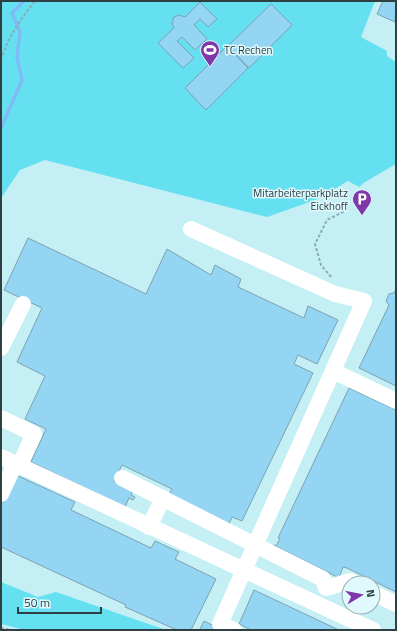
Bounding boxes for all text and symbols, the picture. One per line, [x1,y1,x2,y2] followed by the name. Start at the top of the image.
[199,39,221,67] sports icon: TC Rechen
[224,42,273,58] place label: TC Rechen
[253,185,348,214] place label: Mitarbeiterparkplatz Eickhoff
[351,188,373,216] parking icon: Mitarbeiterparkplatz Eickhoff
[341,575,381,615] north arrow
[362,588,379,598] text: N
[18,589,101,615] scale bar
[24,593,50,612] text: 50 m

